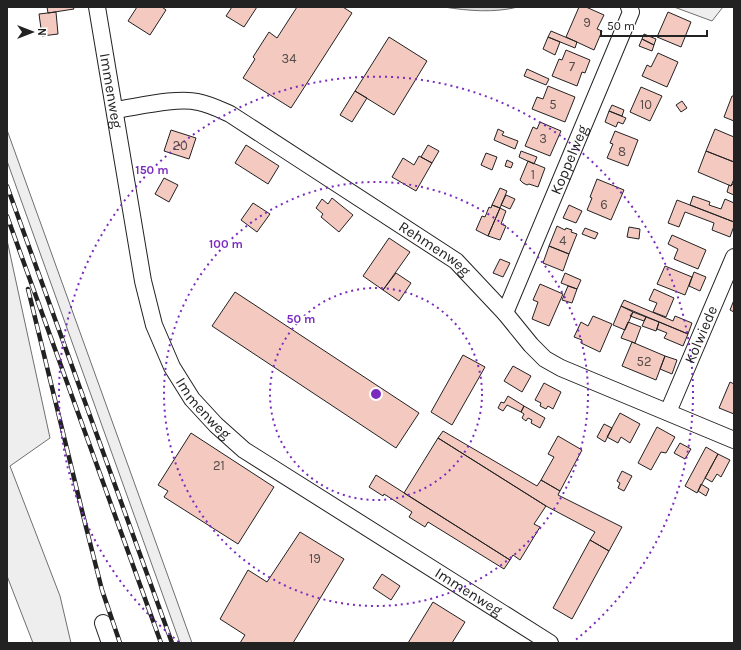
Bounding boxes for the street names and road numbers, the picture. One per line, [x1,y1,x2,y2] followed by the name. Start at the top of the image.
[96,52,126,130] street label: Immenweg
[547,122,592,197] street label: Koppelweg
[395,217,475,280] street label: Rehmenweg
[681,303,721,366] street label: Kolwiede
[172,374,235,443] street label: Immenweg
[432,564,506,620] street label: Immenweg

